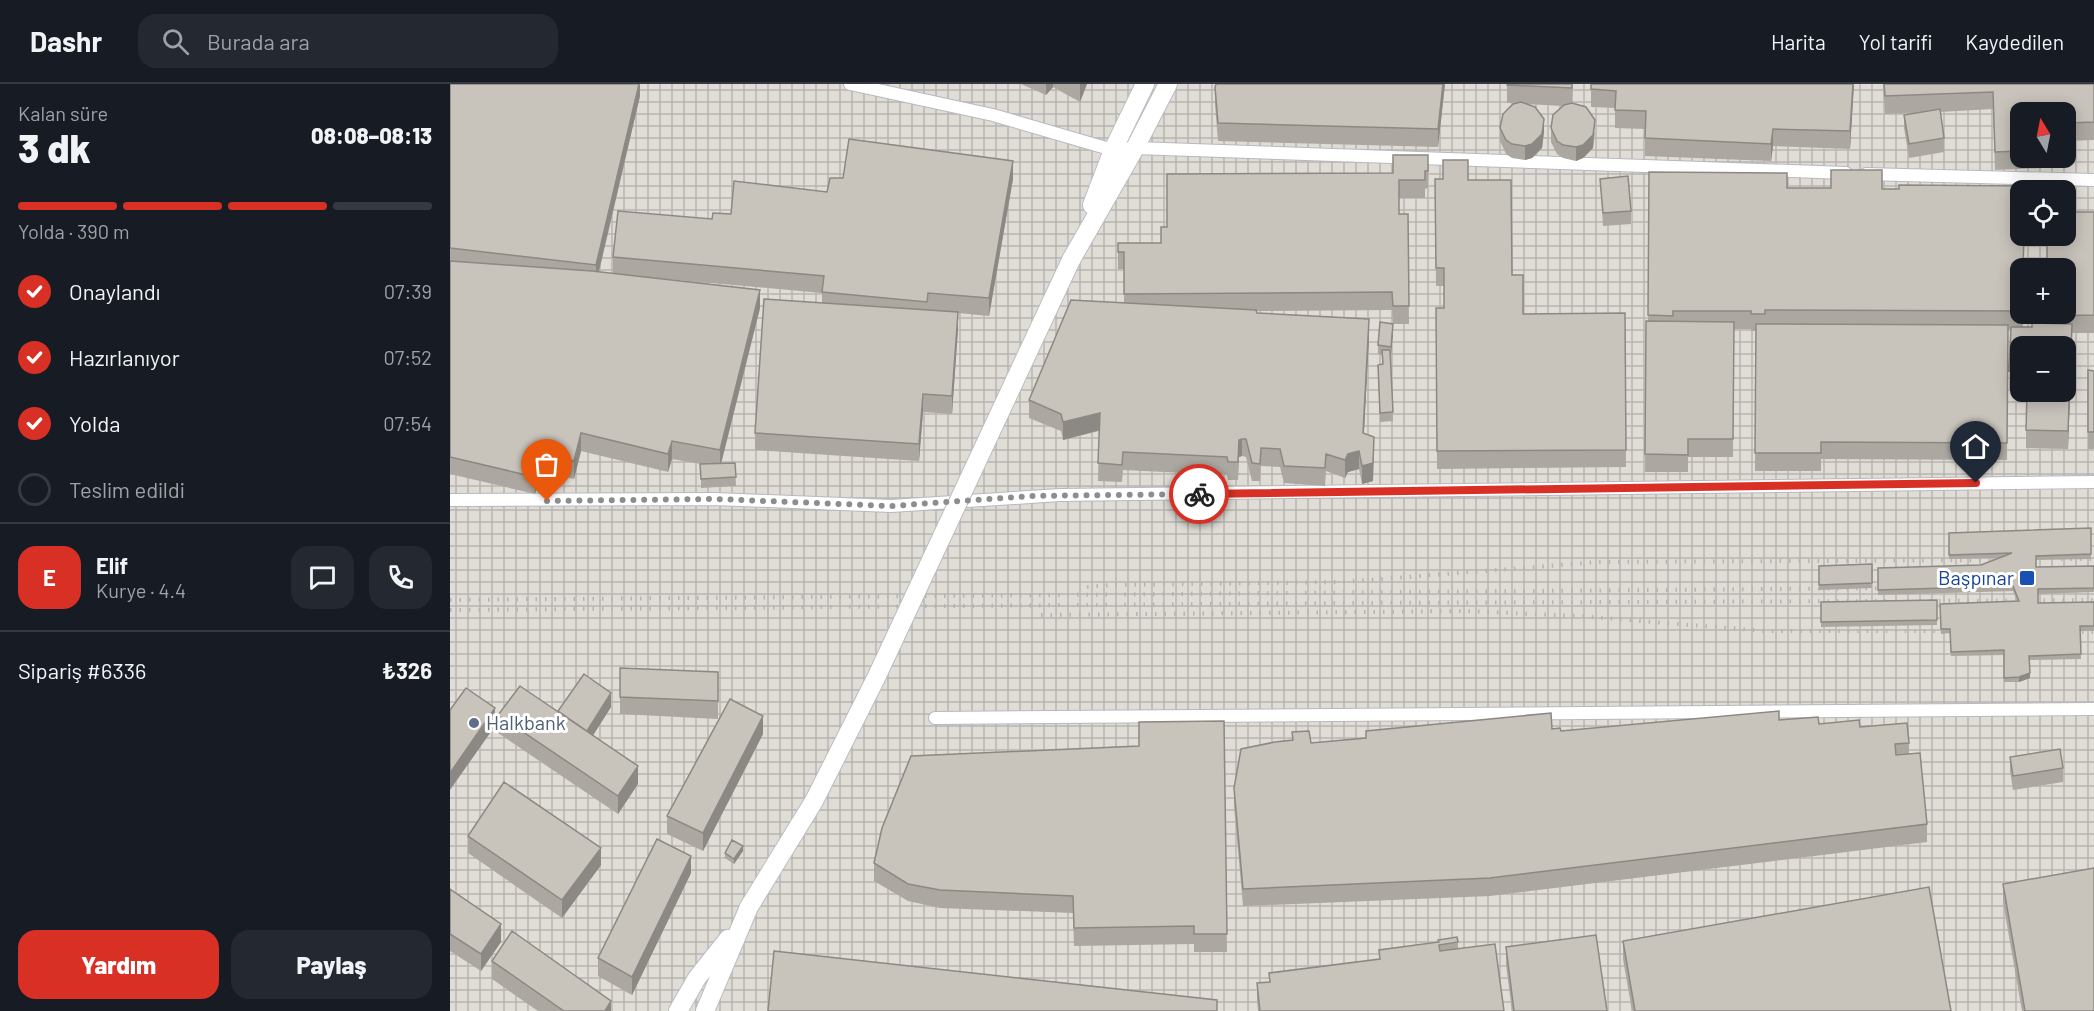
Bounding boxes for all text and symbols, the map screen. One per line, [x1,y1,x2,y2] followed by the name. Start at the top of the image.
[138,14,558,68] search box
[30,24,102,58] text: Dashr
[159,25,192,58] icon: search
[207,28,310,54] text: Burada ara
[1771,29,1826,54] text: Harita
[1859,29,1932,54] text: Yol tarifi
[1965,29,2064,54] text: Kaydedilen
[18,101,108,125] text: Kalan süre
[2010,102,2076,168] north arrow
[2010,102,2076,402] map controls
[311,122,432,148] text: 08:08–08:13
[18,124,91,171] text: 3 dk
[2010,180,2076,246] button: locate
[18,219,130,243] text: Yolda · 390 m
[2010,258,2076,324] button: +
[18,275,51,308] icon: check
[69,278,161,304] text: Onaylandı
[384,279,432,303] text: 07:39
[2010,336,2076,402] button: −
[18,341,51,374] icon: check
[69,344,180,370] text: Hazırlanıyor
[383,345,432,369] text: 07:52
[18,407,51,440] icon: check
[69,410,120,436] text: Yolda
[383,411,432,435] text: 07:54
[1950,421,2001,483] pin
[1959,430,1992,463] icon: home
[521,439,572,501] pin
[530,448,563,481] icon: bag
[1169,464,1229,524] courier
[69,476,185,502] text: Teslim edildi
[1183,478,1216,511] icon: bike
[291,546,354,609] button: chat
[369,546,432,609] button: phone
[96,552,128,578] text: Elif
[43,564,56,590] text: E
[1938,565,2014,589] place label: Başpınar
[2018,569,2036,587] marker: Başpınar
[96,578,186,602] text: Kurye · 4.4
[18,657,146,683] text: Sipariş #6336
[382,657,432,683] text: ₺326
[486,710,566,734] place label: Halkbank
[467,716,481,730] marker: Halkbank
[18,930,219,999] button: Yardım
[231,930,432,999] button: Paylaş

